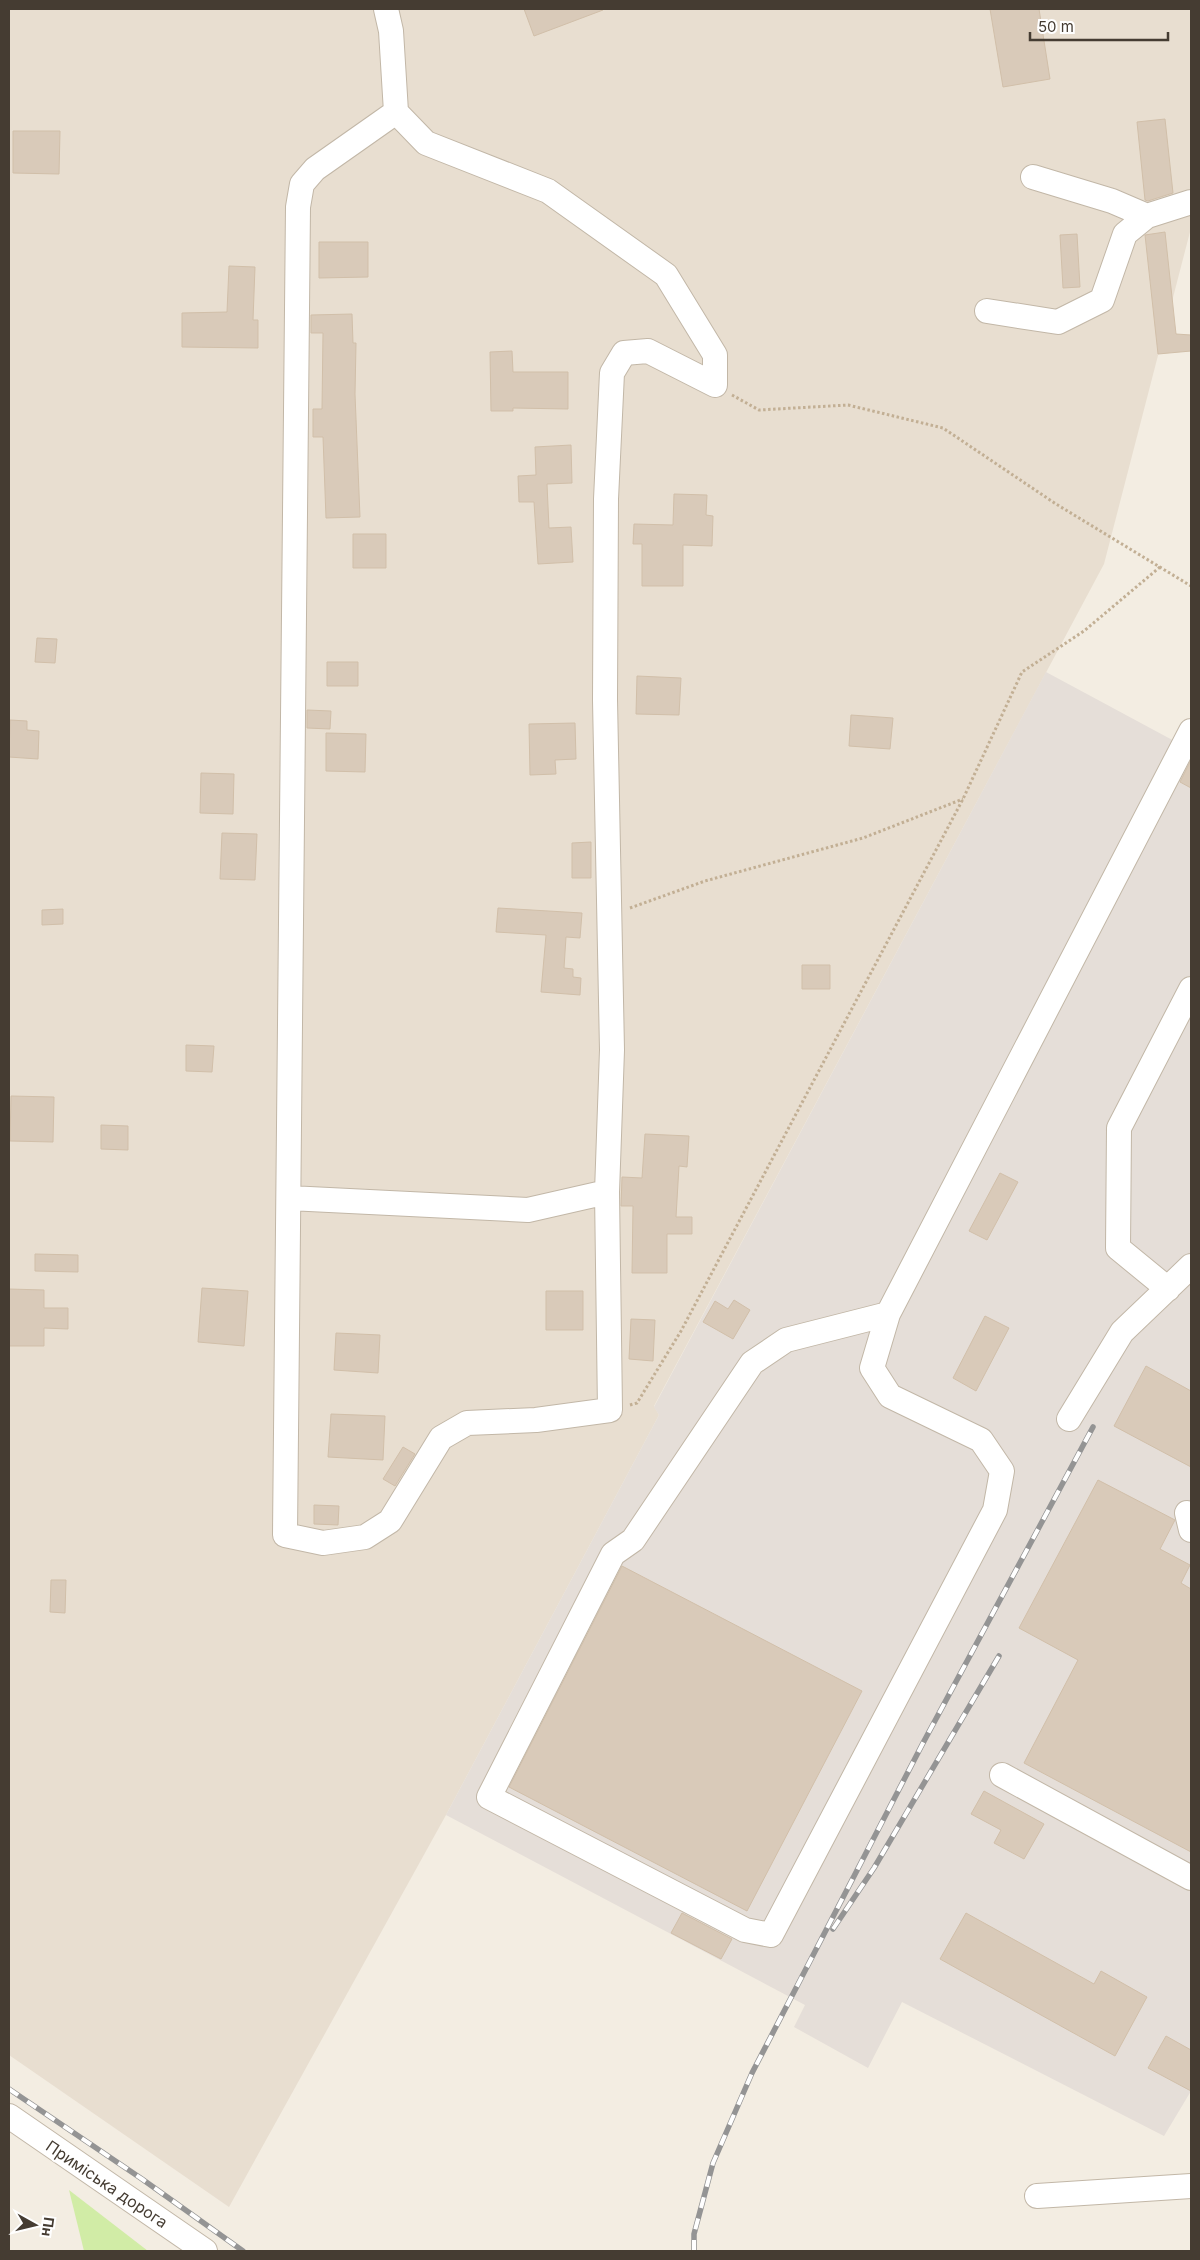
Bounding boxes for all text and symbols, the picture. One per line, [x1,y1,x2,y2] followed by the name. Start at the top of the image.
[1030,10,1168,42] scale bar
[1038,17,1074,36] text: 50 m
[42,2136,172,2232] street label: Приміська дорога
[10,2200,60,2250] north arrow
[39,2216,58,2238] text: Пн

